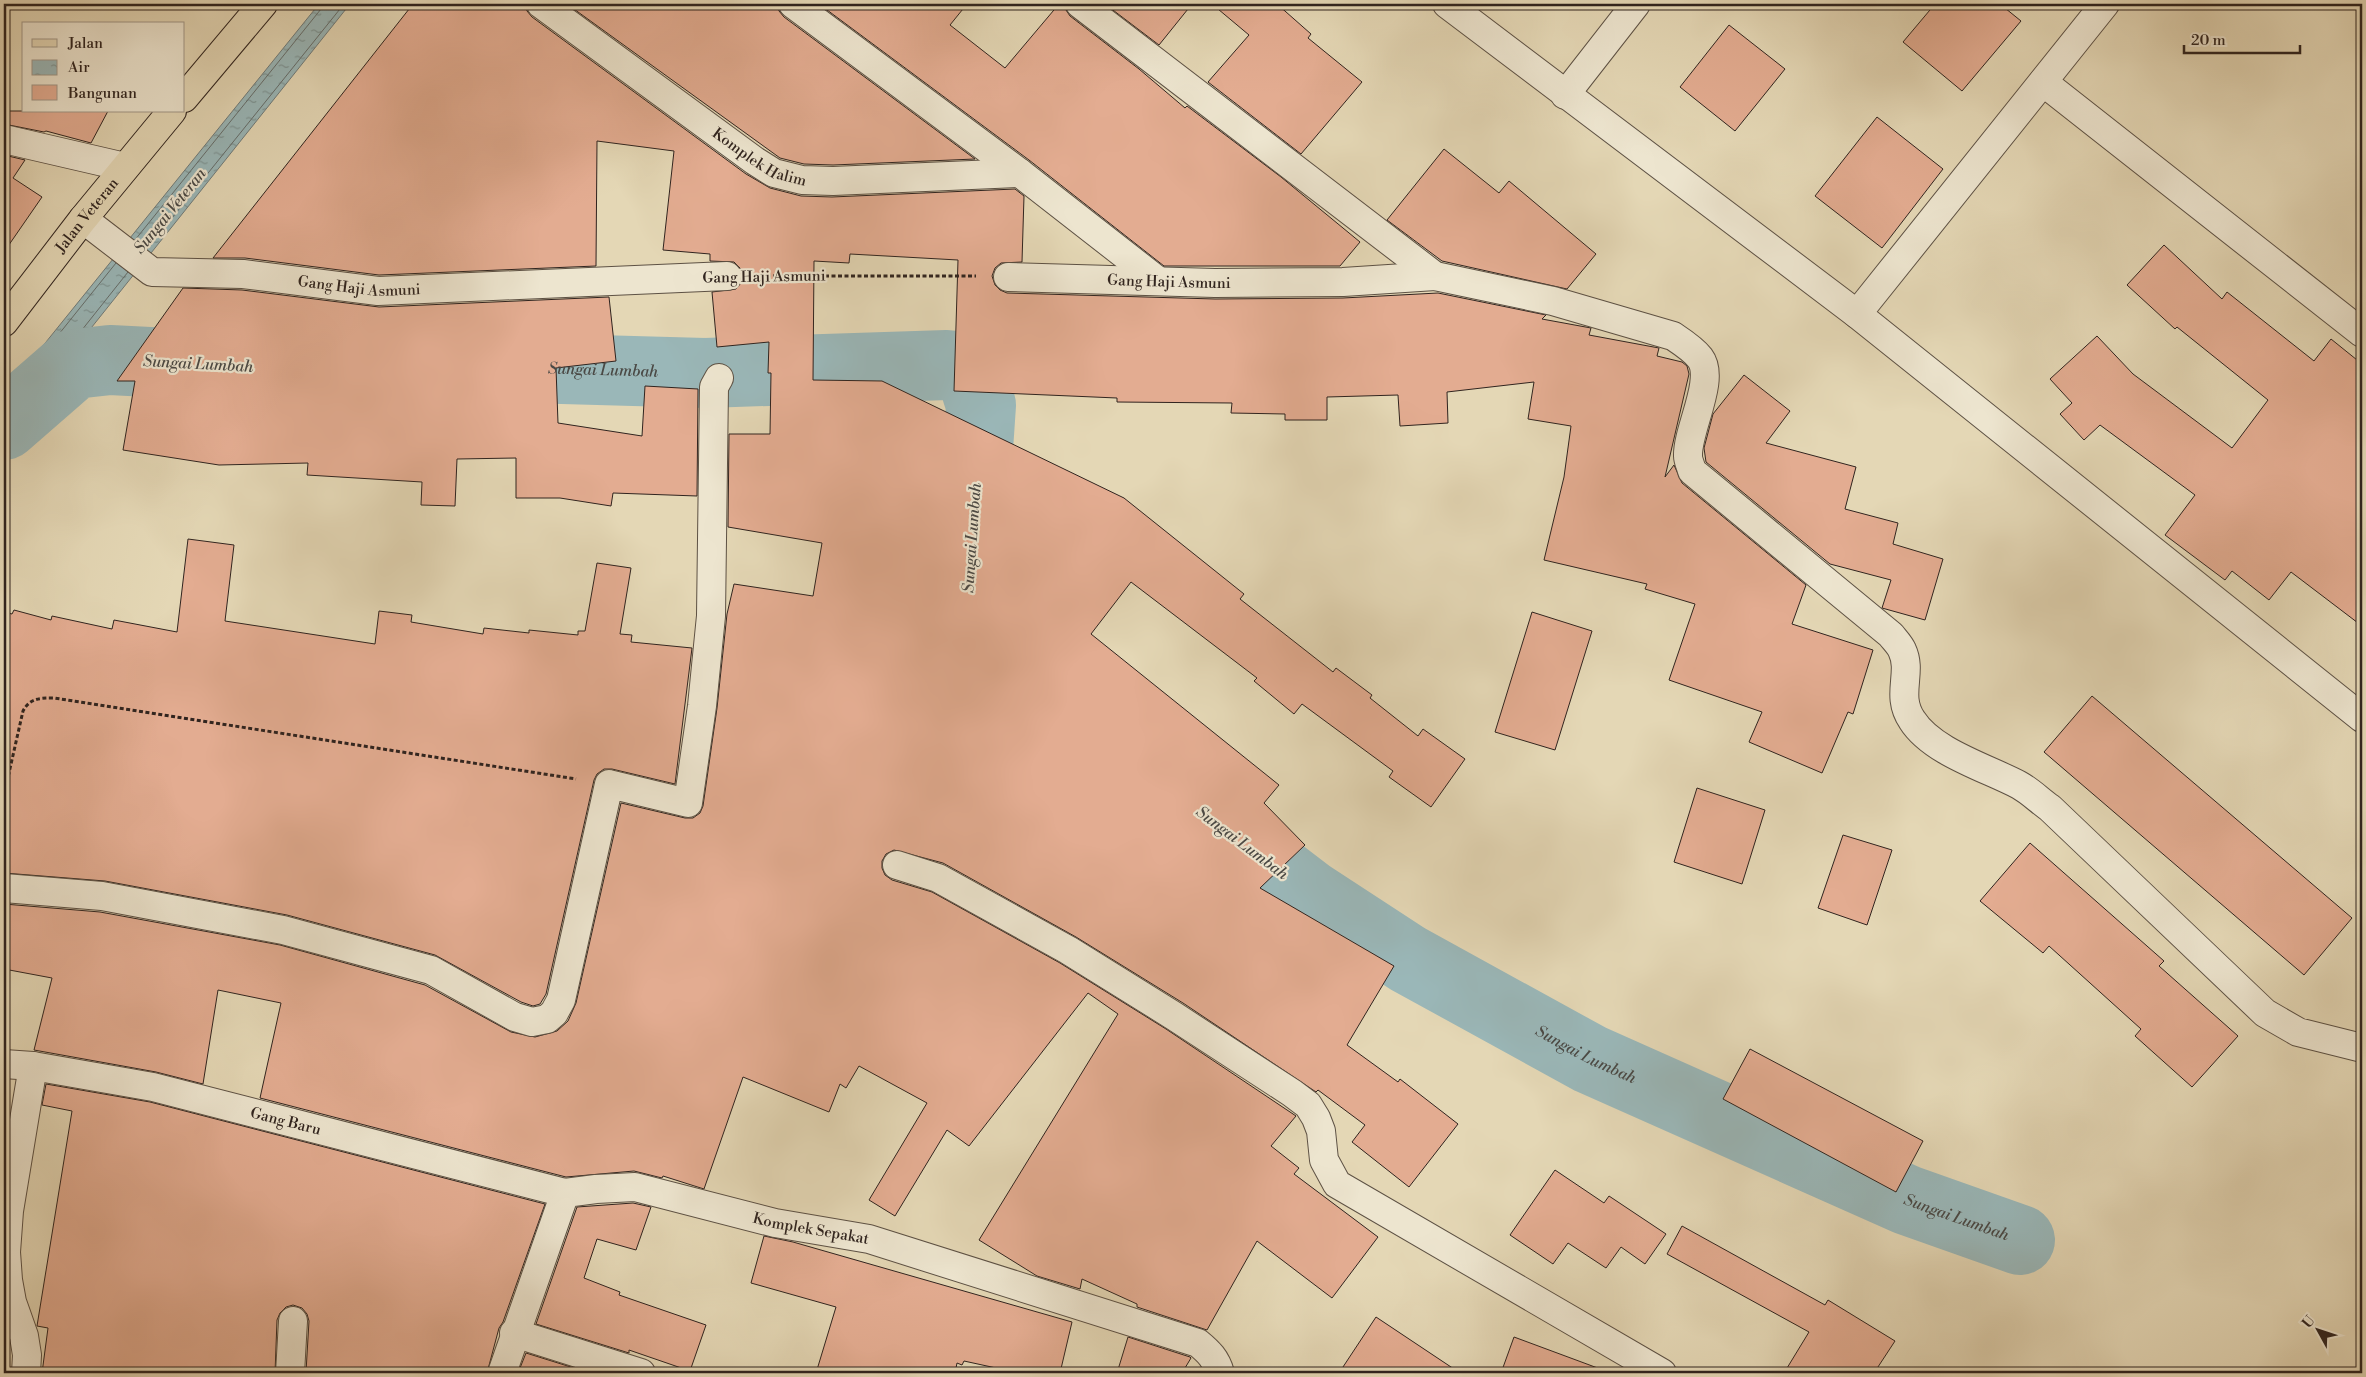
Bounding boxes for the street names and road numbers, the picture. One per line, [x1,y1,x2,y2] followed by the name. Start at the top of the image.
[709,123,809,190] street label: Komplek Halim
[50,174,123,257] street label: Jalan Veteran
[702,266,826,288] street label: Gang Haji Asmuni
[1107,270,1231,293] street label: Gang Haji Asmuni
[297,271,421,301] street label: Gang Haji Asmuni
[249,1103,323,1139] street label: Gang Baru
[751,1208,871,1248] street label: Komplek Sepakat

